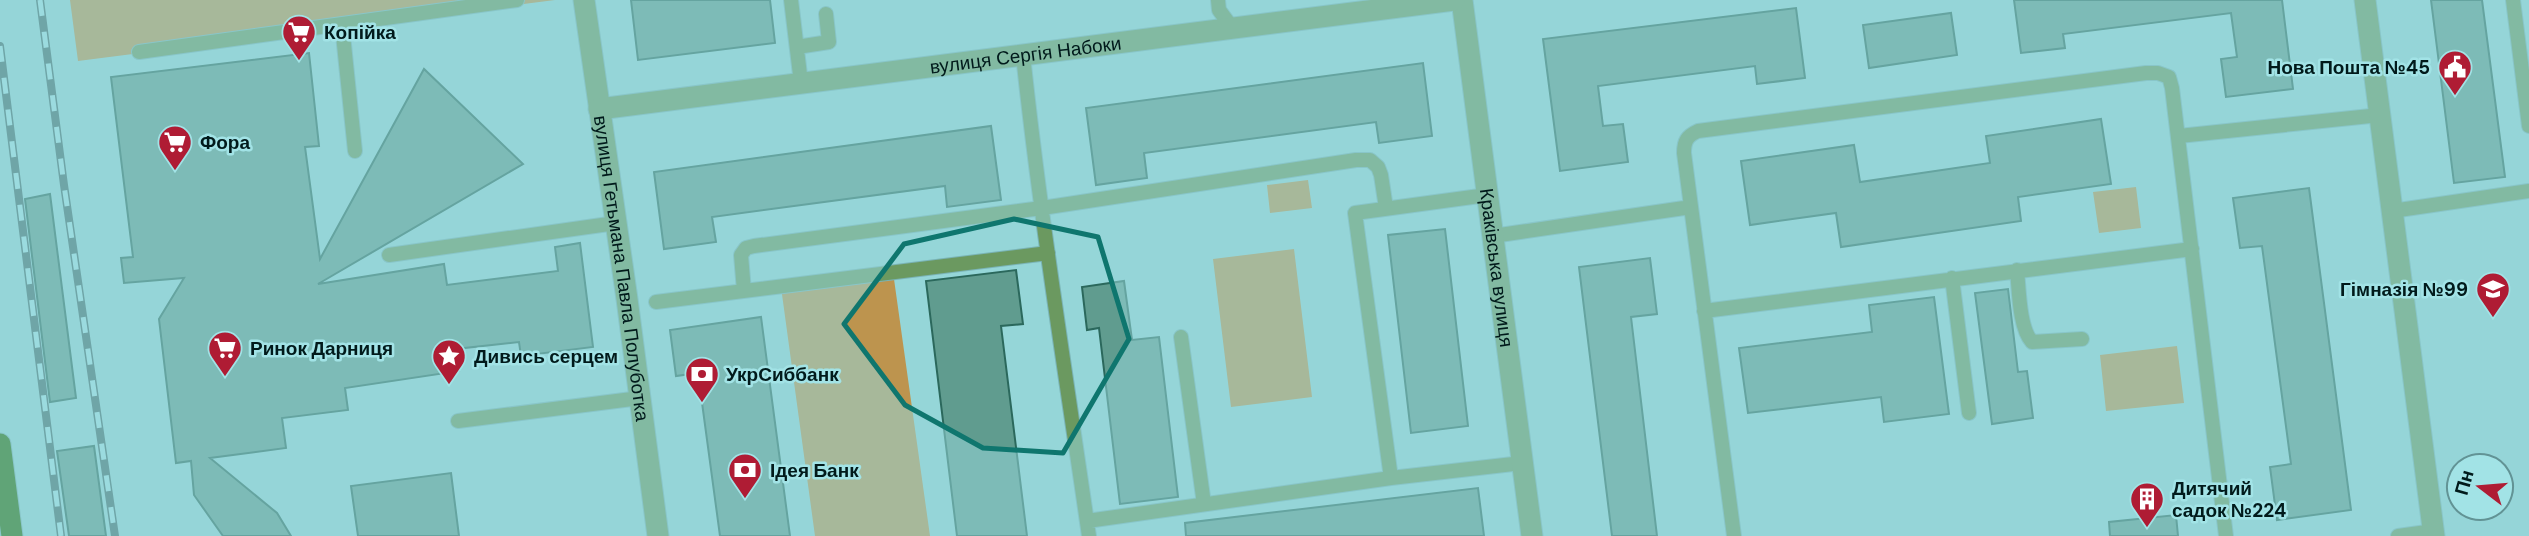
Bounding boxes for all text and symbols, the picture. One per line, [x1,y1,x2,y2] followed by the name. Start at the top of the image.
[280,13,318,62] supermarket icon: Копійка
[324,20,396,45] place label: Копійка
[928,31,1123,80] street label: вулиця Сергія Набоки
[2436,48,2474,97] public building icon: Нова Пошта №45
[2267,55,2430,80] place label: Нова Пошта №45
[588,114,655,423] street label: вулиця Гетьмана Павла Полуботка
[156,123,194,172] supermarket icon: Фора
[200,130,250,155] place label: Фора
[1474,187,1519,349] street label: Краківська вулиця
[2474,270,2512,319] school or university icon: Гімназія №99
[2340,277,2468,302] place label: Гімназія №99
[206,329,244,378] supermarket icon: Ринок Дарниця
[250,336,393,361] place label: Ринок Дарниця
[430,337,468,386] place icon: Дивись серцем
[474,344,618,369] place label: Дивись серцем
[683,355,721,404] bank icon: УкрСиббанк
[726,362,839,387] place label: УкрСиббанк
[726,451,764,500] bank icon: Ідея Банк
[2445,452,2515,522] north arrow
[770,458,859,483] place label: Ідея Банк
[2449,467,2480,498] text: Пн
[2172,476,2286,523] place label: Дитячий садок №224
[2128,480,2166,529] building icon: Дитячий садок №224

